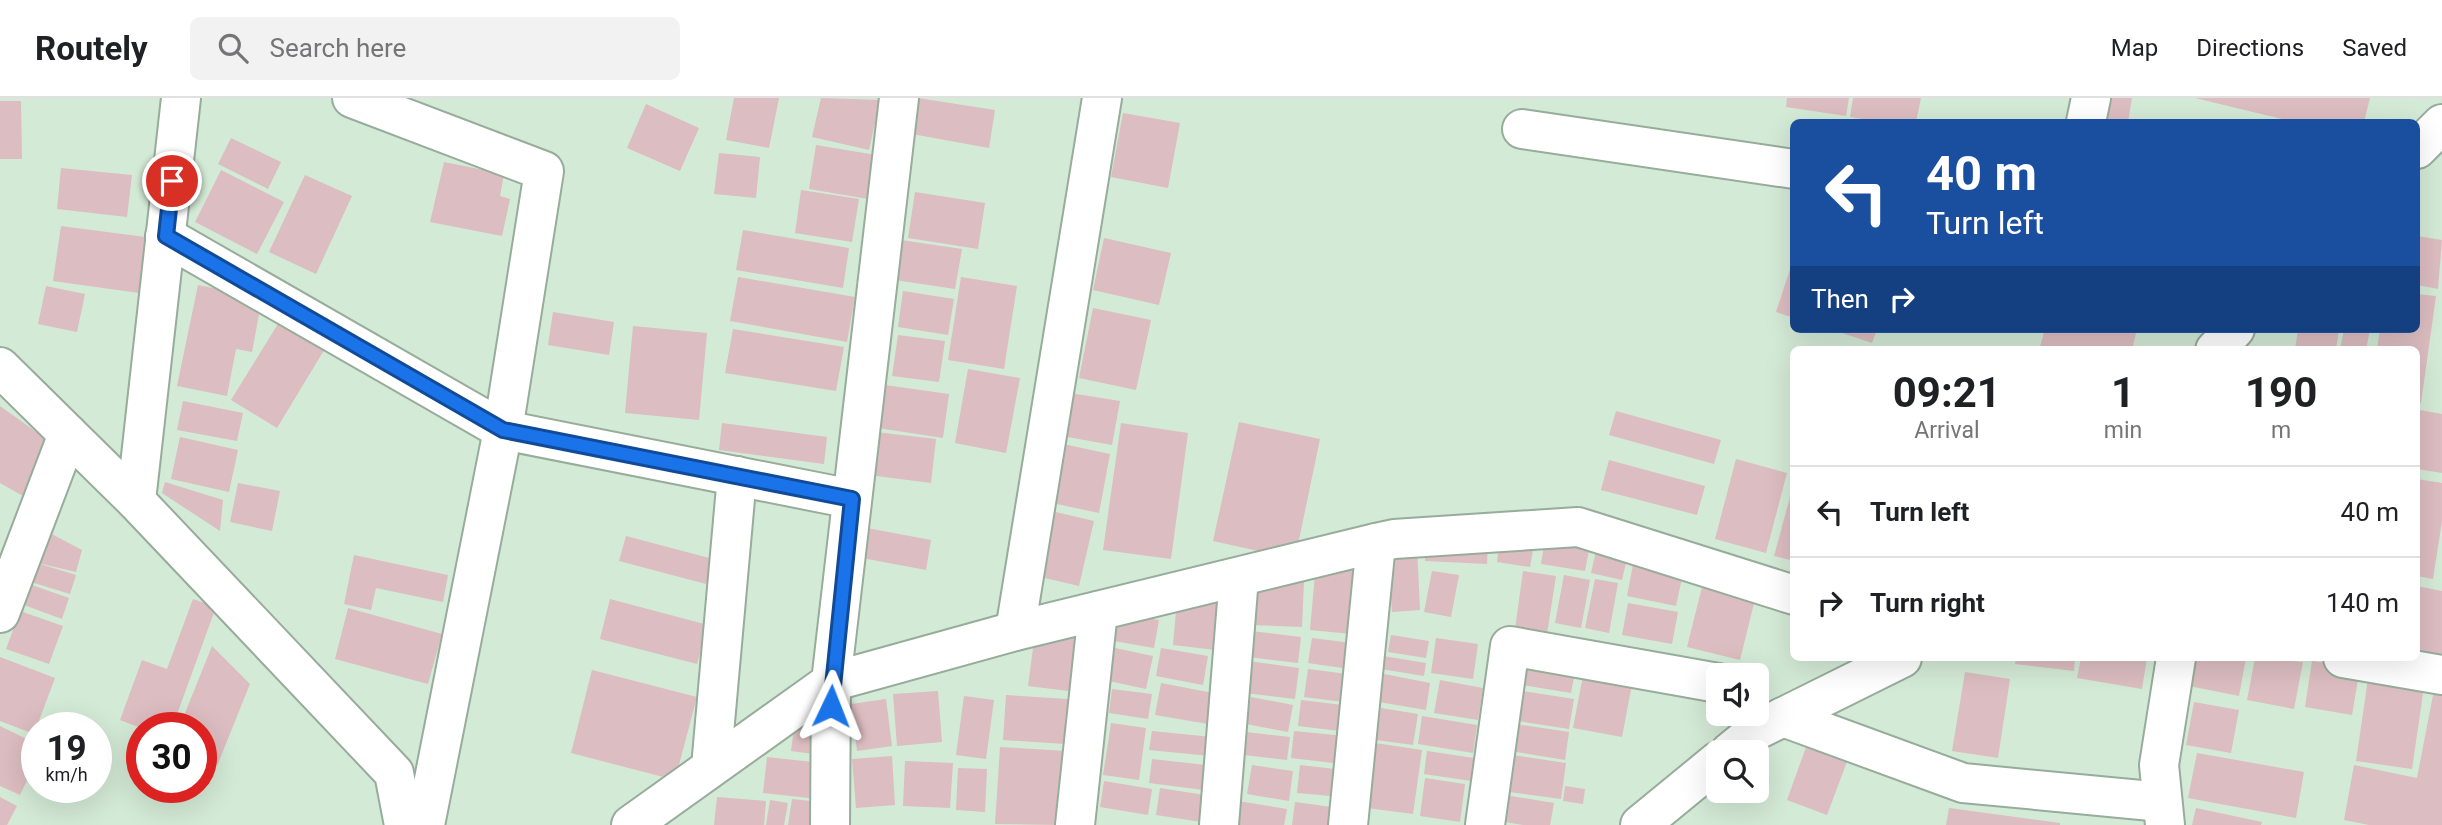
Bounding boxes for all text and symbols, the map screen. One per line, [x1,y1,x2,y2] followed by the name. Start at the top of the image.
[190,17,680,80] search box
[35,29,148,68] text: Routely
[214,29,252,67] icon: search
[270,33,406,63] text: Search here
[2111,34,2158,62] text: Map
[2196,34,2304,62] text: Directions
[2342,34,2407,62] text: Saved
[1926,145,2037,202] text: 40 m
[1811,147,1902,238] icon: left
[142,151,202,211] pin
[153,162,191,200] icon: arrive
[1926,204,2044,242] text: Turn left
[1883,280,1921,318] icon: right
[1811,284,1869,314] text: Then
[1893,368,2001,417] text: 09:21
[2111,368,2135,417] text: 1
[2245,368,2317,417] text: 190
[1914,417,1980,444] text: Arrival
[2104,417,2142,444] text: min
[2271,417,2291,444] text: m
[1811,493,1849,531] icon: left
[1870,497,1969,527] text: Turn left
[2341,497,2399,527] text: 40 m
[1811,584,1849,622] icon: right
[1870,588,1985,618] text: Turn right
[2326,588,2399,618] text: 140 m
[1706,663,1769,803] map controls
[1706,663,1769,726] button: sound
[794,669,868,743] position arrow
[126,712,217,803] speed limit sign: 30
[46,728,87,769] text: 19
[1706,740,1769,803] button: search
[45,764,88,785] text: km/h

